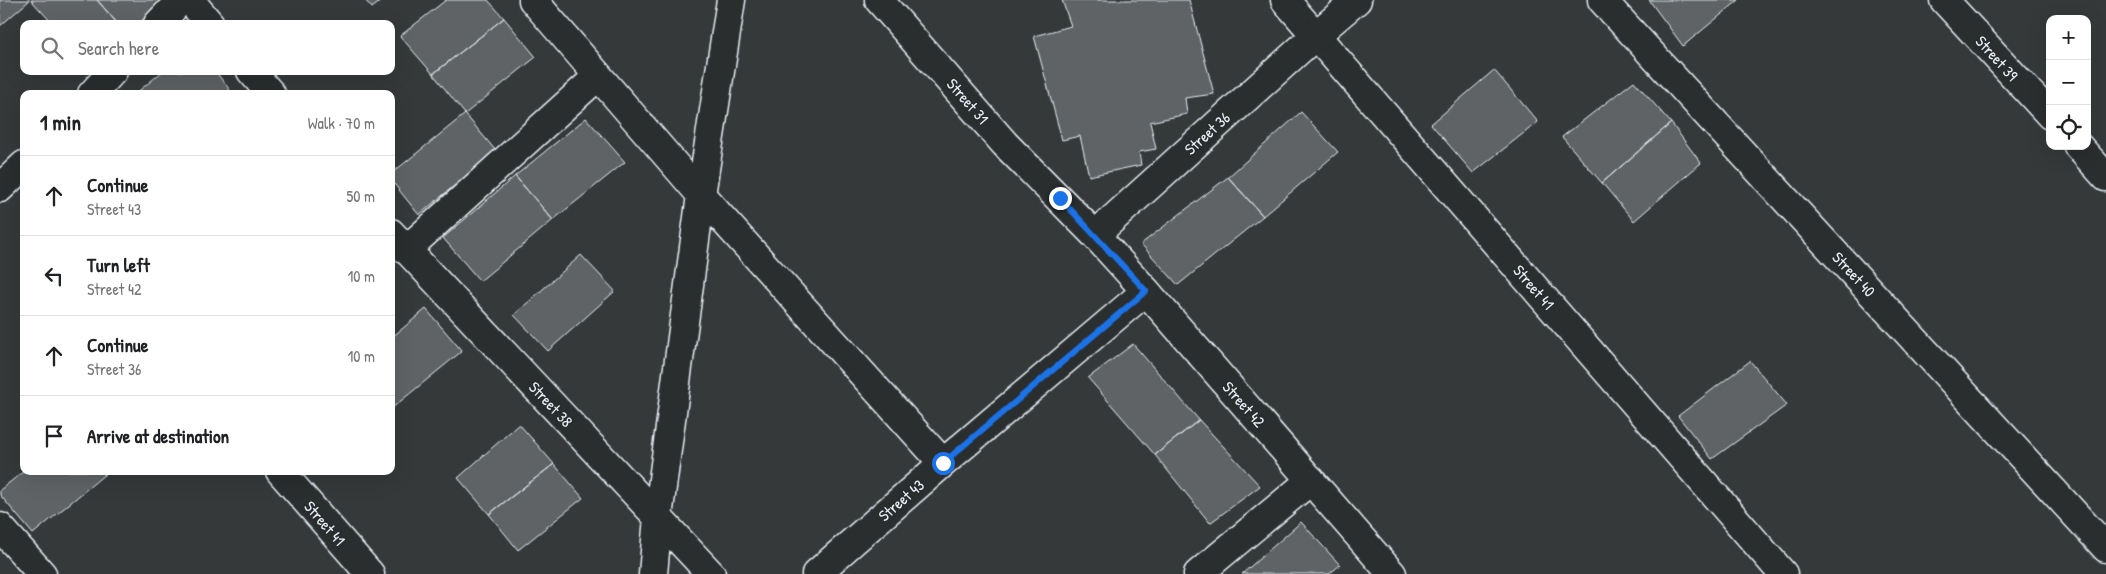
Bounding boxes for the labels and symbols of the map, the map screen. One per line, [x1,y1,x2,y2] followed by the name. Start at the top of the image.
[1971,31,2023,86] street label: Street 39
[942,73,994,129] street label: Street 31
[1179,107,1235,159] street label: Street 36
[1049,187,1072,210] route end
[1828,247,1880,301] street label: Street 40
[1508,260,1560,314] street label: Street 41
[524,376,578,432] street label: Street 38
[1218,376,1270,432] street label: Street 42
[932,452,955,475] route start
[873,474,929,526] street label: Street 43
[299,496,351,550] street label: Street 41

